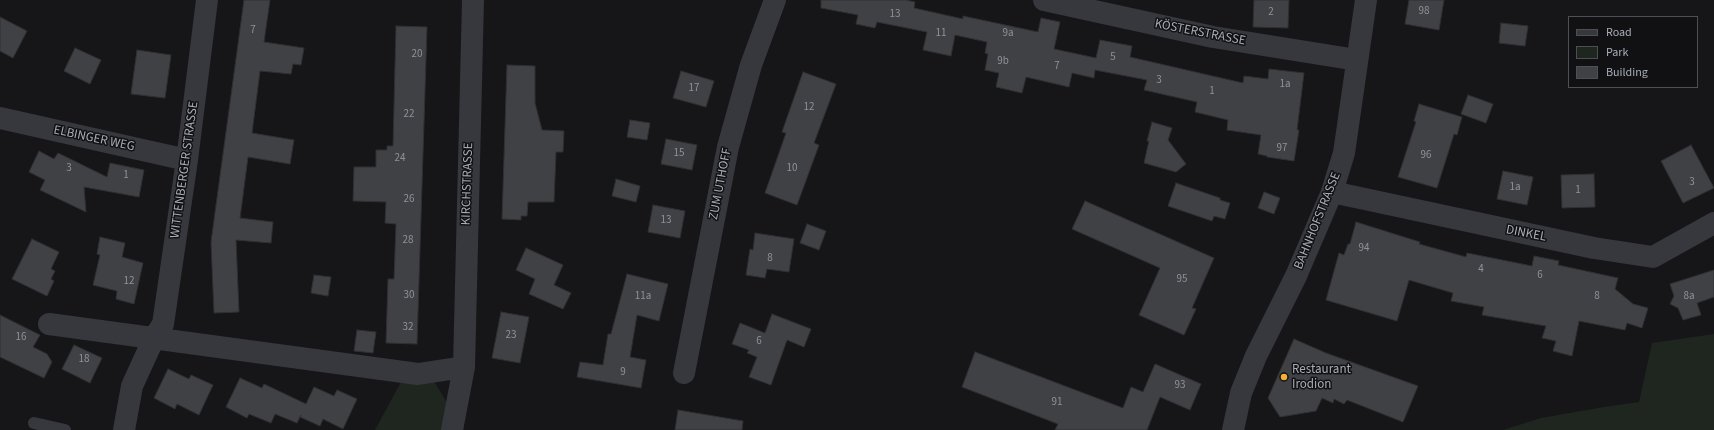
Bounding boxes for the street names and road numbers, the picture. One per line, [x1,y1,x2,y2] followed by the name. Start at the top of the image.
[1153,17,1247,49] street label: KÖSTERSTRASSE
[168,100,202,240] street label: WITTENBERGER STRASSE
[52,123,136,155] street label: ELBINGER WEG
[459,142,477,226] street label: KIRCHSTRASSE
[706,147,736,221] street label: ZUM UTHOFF
[1291,170,1345,272] street label: BAHNHOFSTRASSE
[1505,222,1547,246] street label: DINKEL

